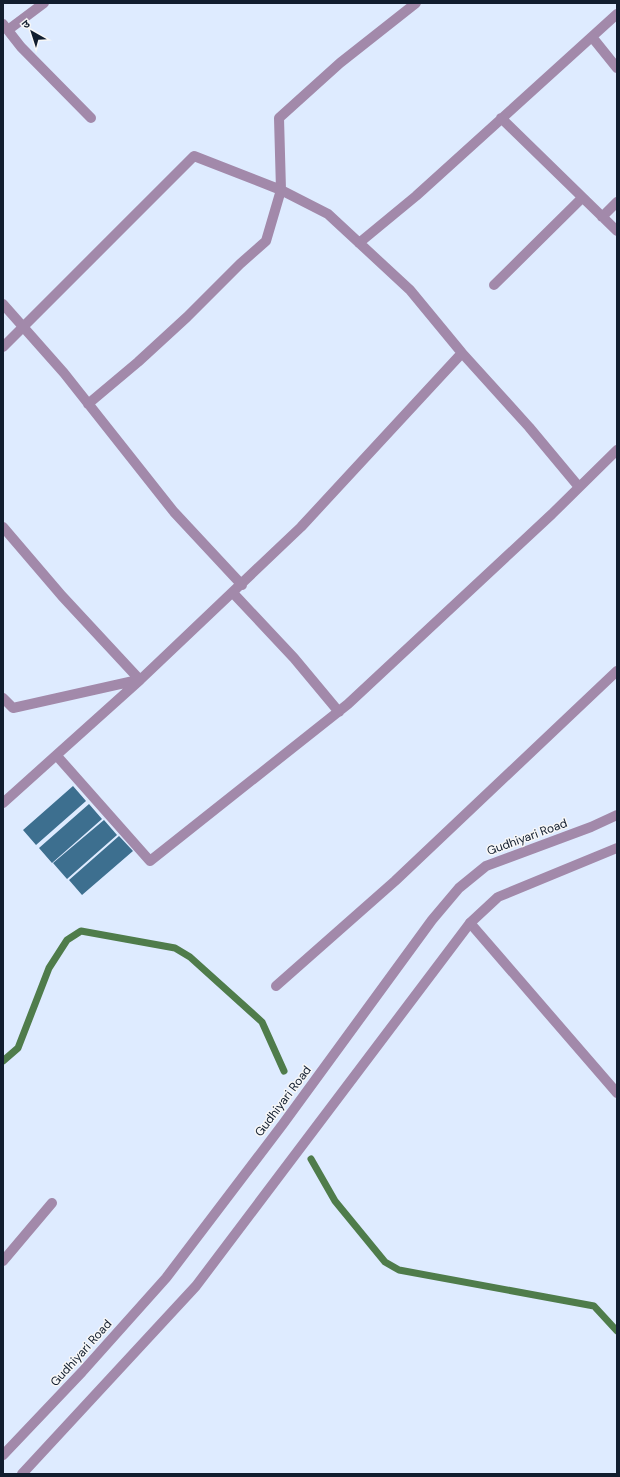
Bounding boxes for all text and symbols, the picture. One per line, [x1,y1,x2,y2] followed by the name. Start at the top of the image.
[12,12,52,52] north arrow
[19,16,33,32] text: उ
[485,815,569,859] street label: Gudhiyari Road
[251,1062,315,1140] street label: Gudhiyari Road
[47,1316,115,1390] street label: Gudhiyari Road

